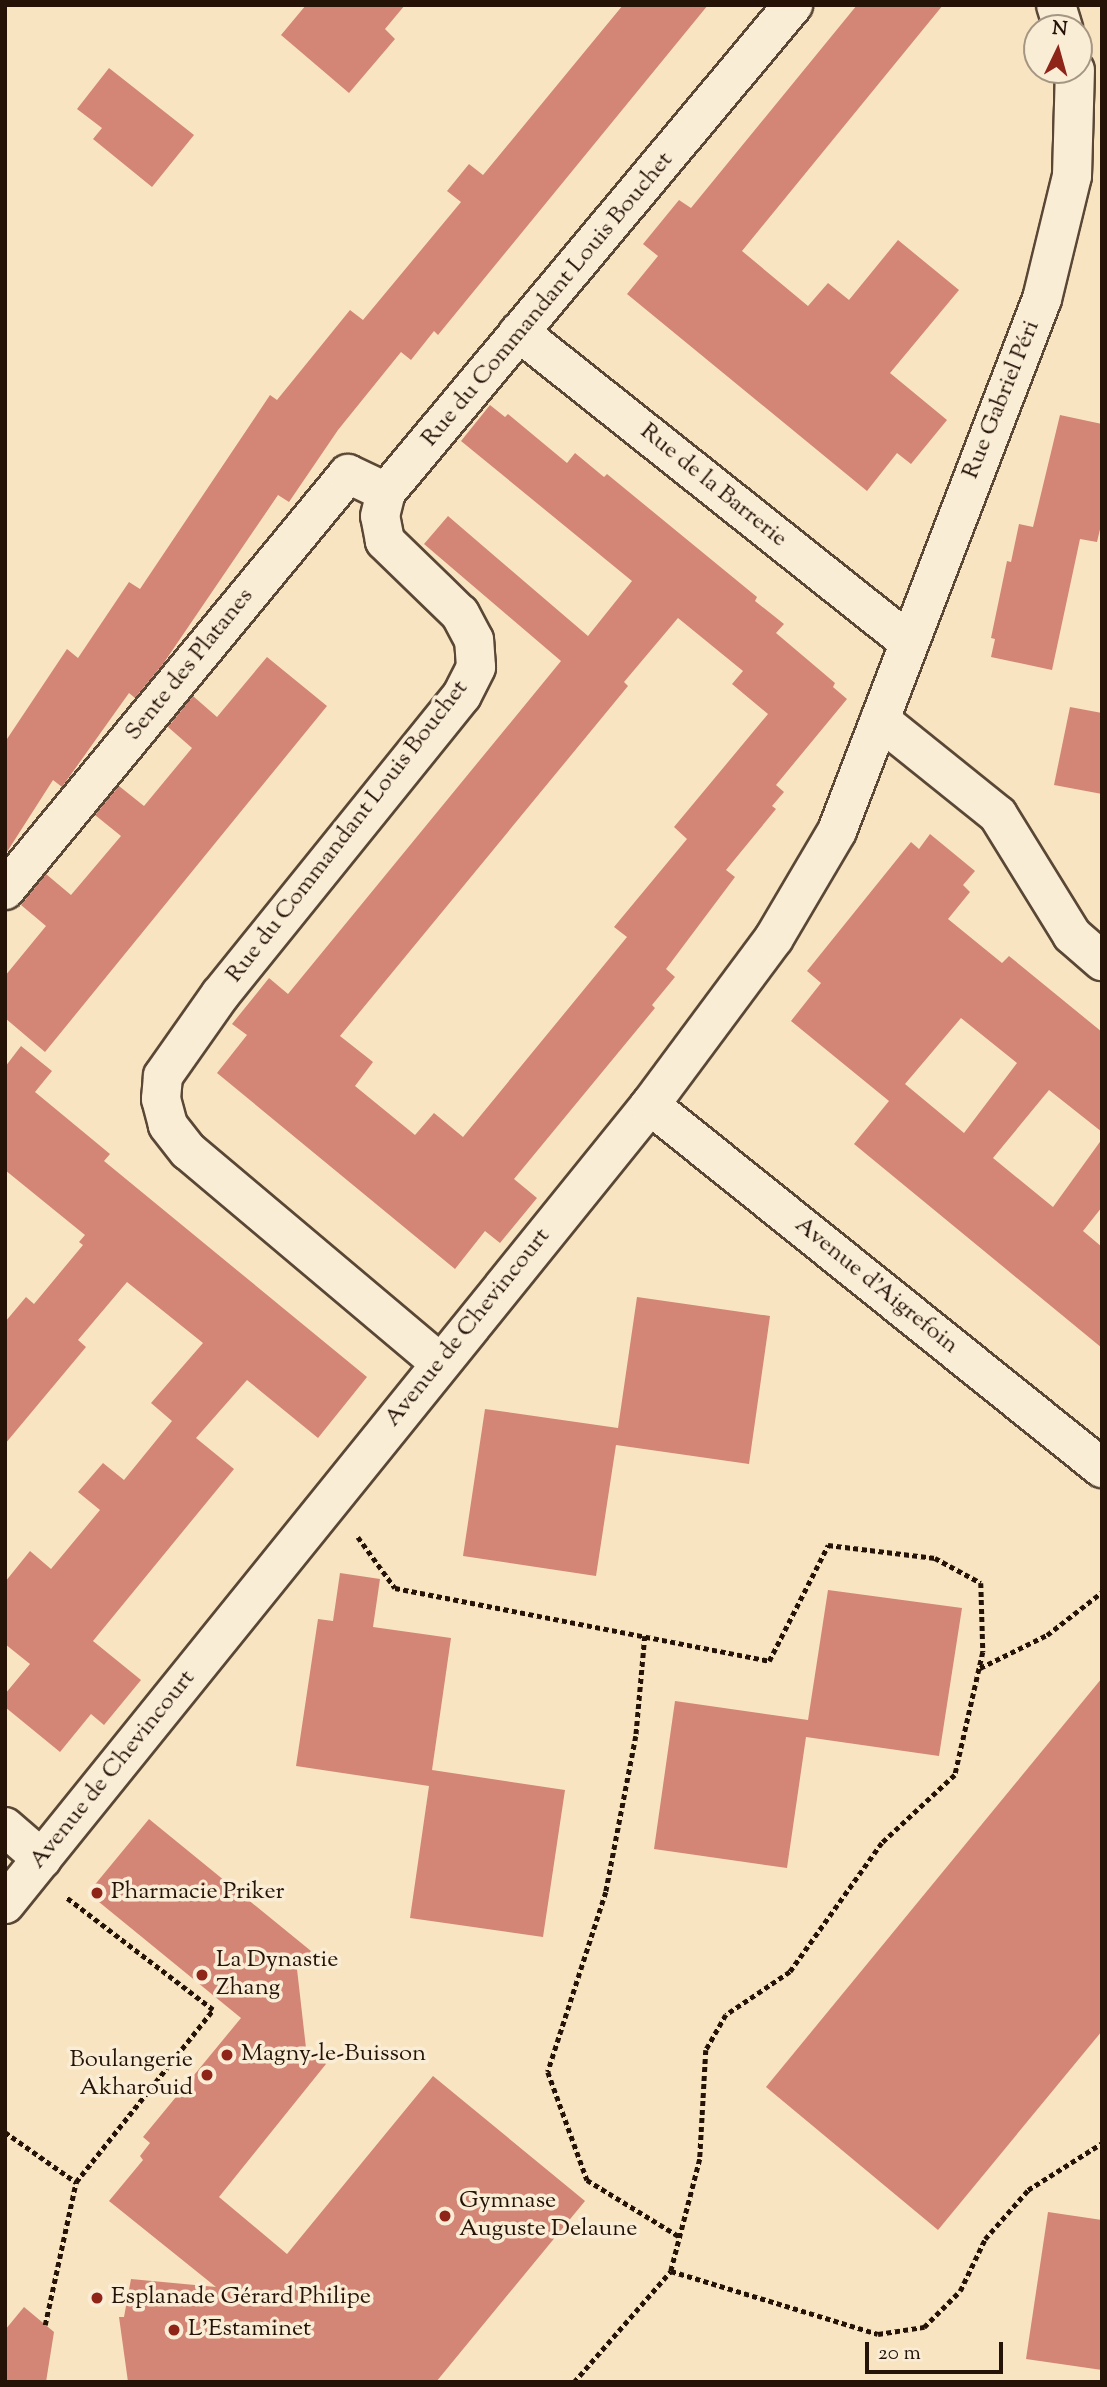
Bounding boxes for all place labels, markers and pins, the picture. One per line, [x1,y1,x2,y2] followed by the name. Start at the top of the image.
[111,1879,285,1907] place label: Pharmacie Priker
[89,1885,105,1901] marker: Pharmacie Priker
[216,1947,338,2003] place label: La Dynastie Zhang
[194,1967,210,1983] marker: La Dynastie Zhang
[241,2041,426,2069] place label: Magny-le-Buisson
[70,2047,193,2103] place label: Boulangerie Akharouid
[219,2047,235,2063] marker: Magny-le-Buisson
[199,2067,215,2083] marker: Boulangerie Akharouid
[459,2188,637,2244] place label: Gymnase Auguste Delaune
[437,2208,453,2224] marker: Gymnase Auguste Delaune
[111,2284,371,2312] place label: Esplanade Gérard Philipe
[89,2290,105,2306] marker: Esplanade Gérard Philipe
[188,2316,311,2344] place label: L'Estaminet
[166,2322,182,2338] marker: L'Estaminet

